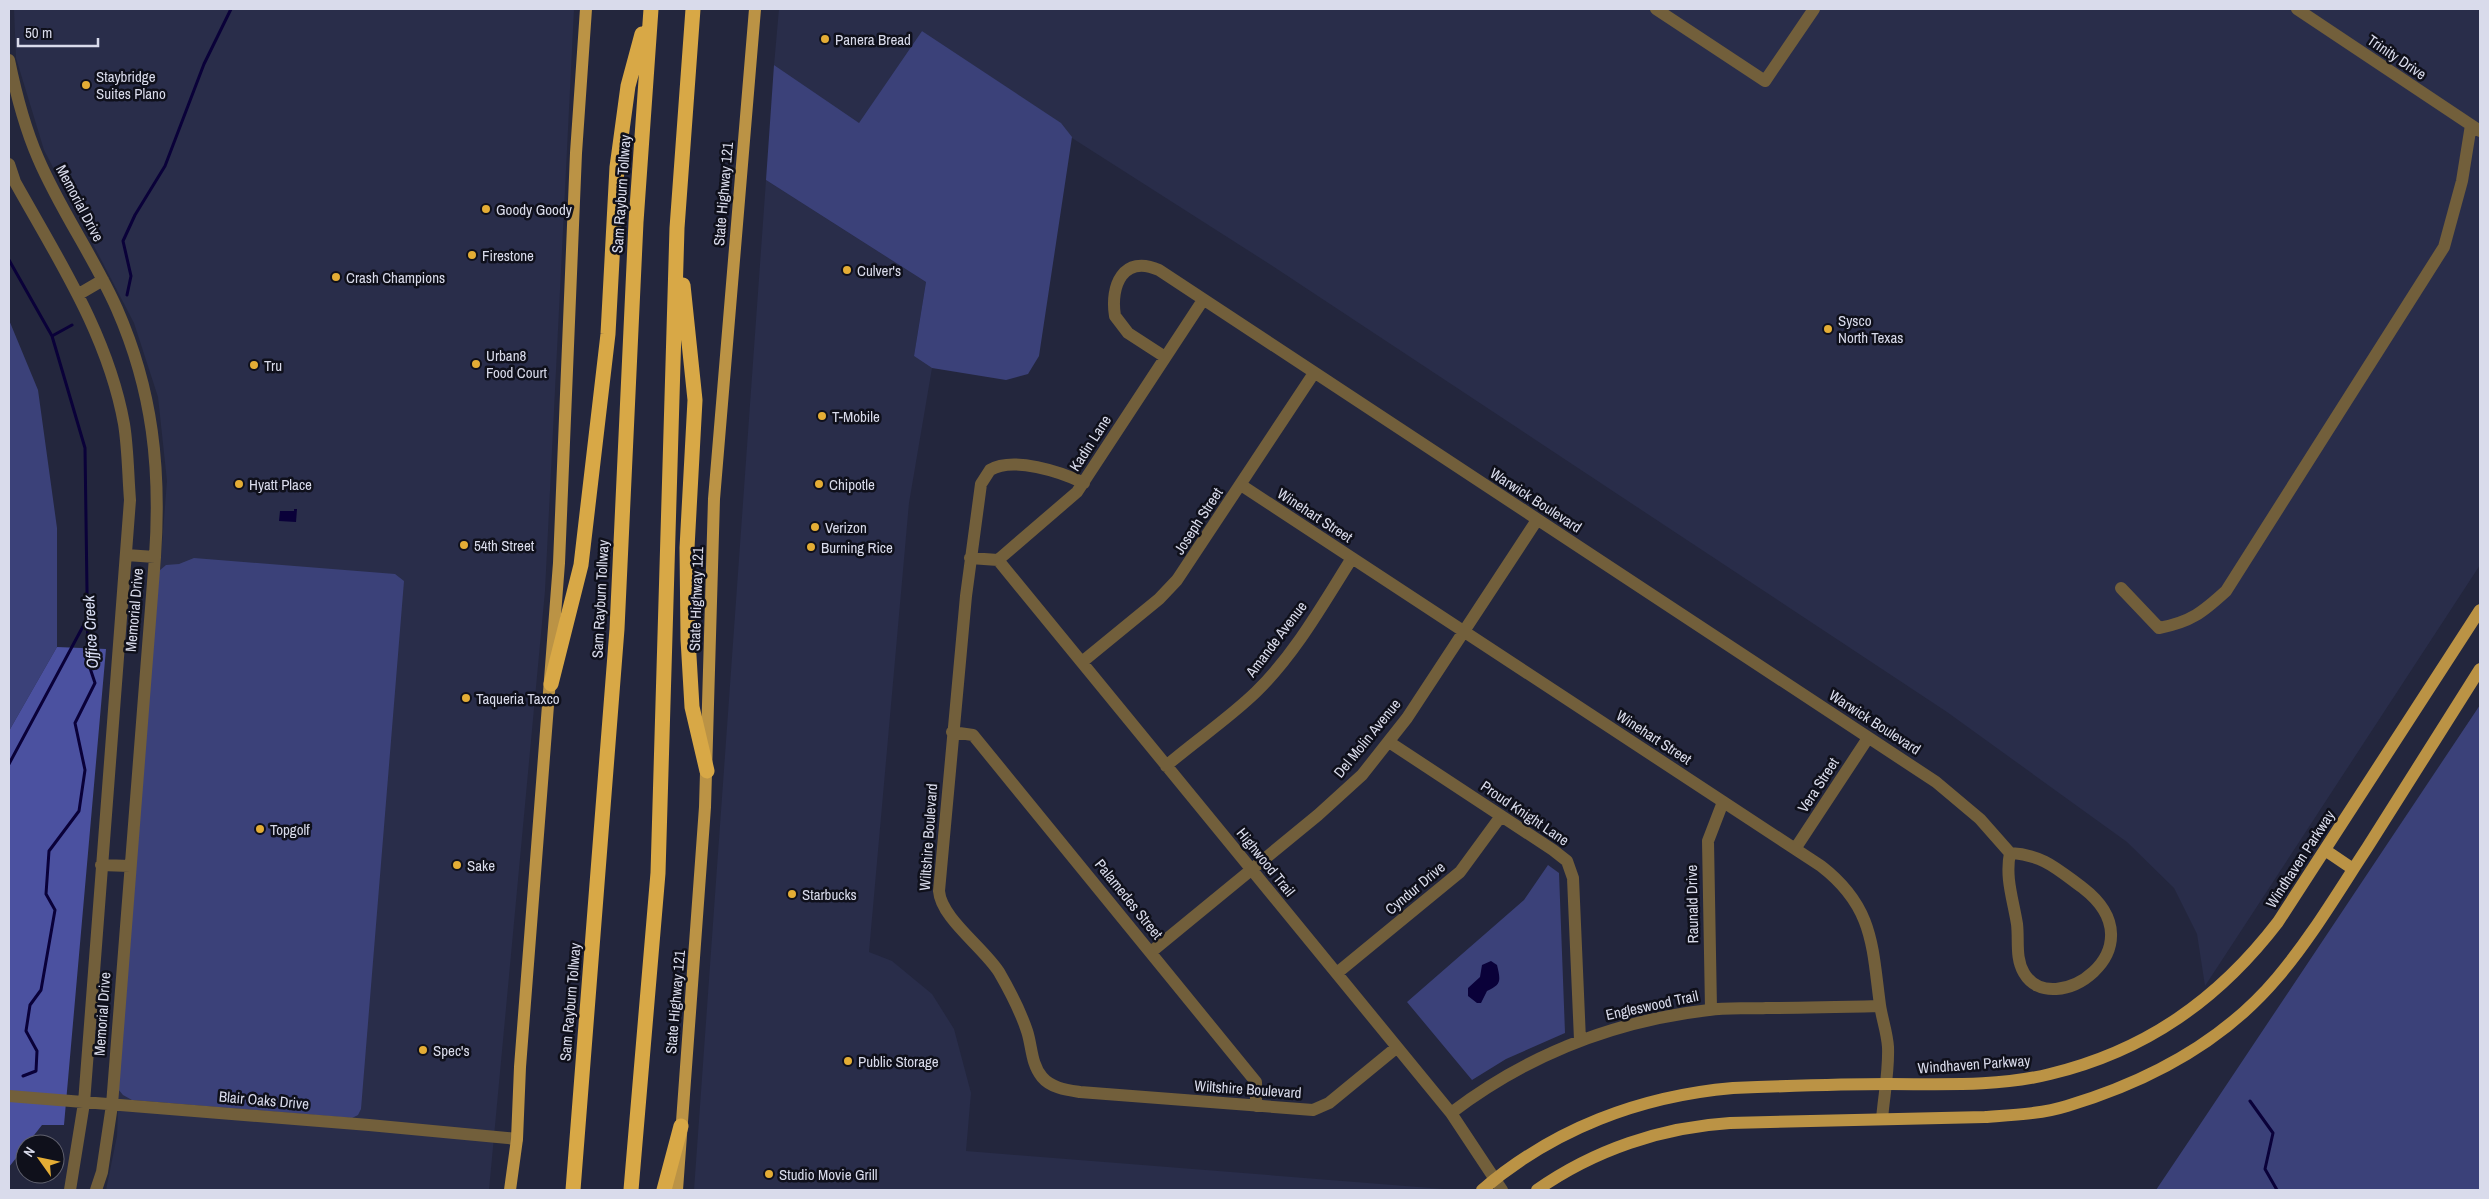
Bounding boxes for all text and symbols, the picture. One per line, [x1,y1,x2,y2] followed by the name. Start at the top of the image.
[18,15,98,47] scale bar
[25,22,52,43] text: 50 m
[835,29,911,50] place label: Panera Bread
[2363,30,2431,85] street label: Trinity Drive
[819,33,831,45] marker: Panera Bread
[96,66,166,104] place label: Staybridge Suites Plano
[80,79,92,91] marker: Staybridge Suites Plano
[606,133,636,254] street label: Sam Rayburn Tollway
[708,141,738,247] street label: State Highway 121
[51,161,109,245] street label: Memorial Drive
[496,199,573,220] place label: Goody Goody
[480,203,492,215] marker: Goody Goody
[482,245,534,266] place label: Firestone
[466,249,478,261] marker: Firestone
[857,260,901,281] place label: Culver's
[841,264,853,276] marker: Culver's
[346,267,445,288] place label: Crash Champions
[330,271,342,283] marker: Crash Champions
[1838,310,1903,348] place label: Sysco North Texas
[1822,323,1834,335] marker: Sysco North Texas
[486,345,548,383] place label: Urban8 Food Court
[264,355,282,376] place label: Tru
[470,358,482,370] marker: Urban8 Food Court
[248,359,260,371] marker: Tru
[832,406,880,427] place label: T-Mobile
[816,410,828,422] marker: T-Mobile
[1064,411,1116,475] street label: Kadin Lane
[1486,462,1586,538] street label: Warwick Boulevard
[249,474,312,495] place label: Hyatt Place
[829,474,875,495] place label: Chipotle
[233,478,245,490] marker: Hyatt Place
[813,478,825,490] marker: Chipotle
[1169,483,1228,559] street label: Joseph Street
[1273,483,1357,548] street label: Winehart Street
[825,517,867,538] place label: Verizon
[809,521,821,533] marker: Verizon
[474,535,535,556] place label: 54th Street
[821,537,893,558] place label: Burning Rice
[586,538,614,659] street label: Sam Rayburn Tollway
[458,539,470,551] marker: 54th Street
[805,541,817,553] marker: Burning Rice
[684,547,708,651] street label: State Highway 121
[120,567,148,653] street label: Memorial Drive
[77,594,103,669] water label: Office Creek
[1240,597,1312,682] street label: Amande Avenue
[1825,684,1925,760] street label: Warwick Boulevard
[476,688,560,709] place label: Taqueria Taxco
[460,692,472,704] marker: Taqueria Taxco
[1329,694,1406,782] street label: Del Molin Avenue
[1612,705,1696,770] street label: Winehart Street
[1792,753,1844,817] street label: Vera Street
[1477,776,1574,850] street label: Proud Knight Lane
[914,783,942,891] street label: Wiltshire Boulevard
[2260,805,2340,912] street label: Windhaven Parkway
[270,819,310,840] place label: Topgolf
[254,823,266,835] marker: Topgolf
[1232,823,1300,901] street label: Highwood Trail
[1090,854,1168,944] street label: Palamedes Street
[467,855,495,876] place label: Sake
[1380,857,1450,919] street label: Cyndur Drive
[451,859,463,871] marker: Sake
[1681,864,1703,943] street label: Raunald Drive
[802,884,857,905] place label: Starbucks
[786,888,798,900] marker: Starbucks
[554,941,586,1062] street label: Sam Rayburn Tollway
[660,949,690,1055] street label: State Highway 121
[89,971,115,1057] street label: Memorial Drive
[1604,985,1700,1025] street label: Engleswood Trail
[433,1040,470,1061] place label: Spec's
[417,1044,429,1056] marker: Spec's
[1917,1050,2032,1078] street label: Windhaven Parkway
[858,1051,939,1072] place label: Public Storage
[842,1055,854,1067] marker: Public Storage
[1194,1075,1302,1103] street label: Wiltshire Boulevard
[218,1086,310,1114] street label: Blair Oaks Drive
[15,1134,65,1184] north arrow
[19,1144,39,1160] text: N
[779,1164,877,1185] place label: Studio Movie Grill
[763,1168,775,1180] marker: Studio Movie Grill

